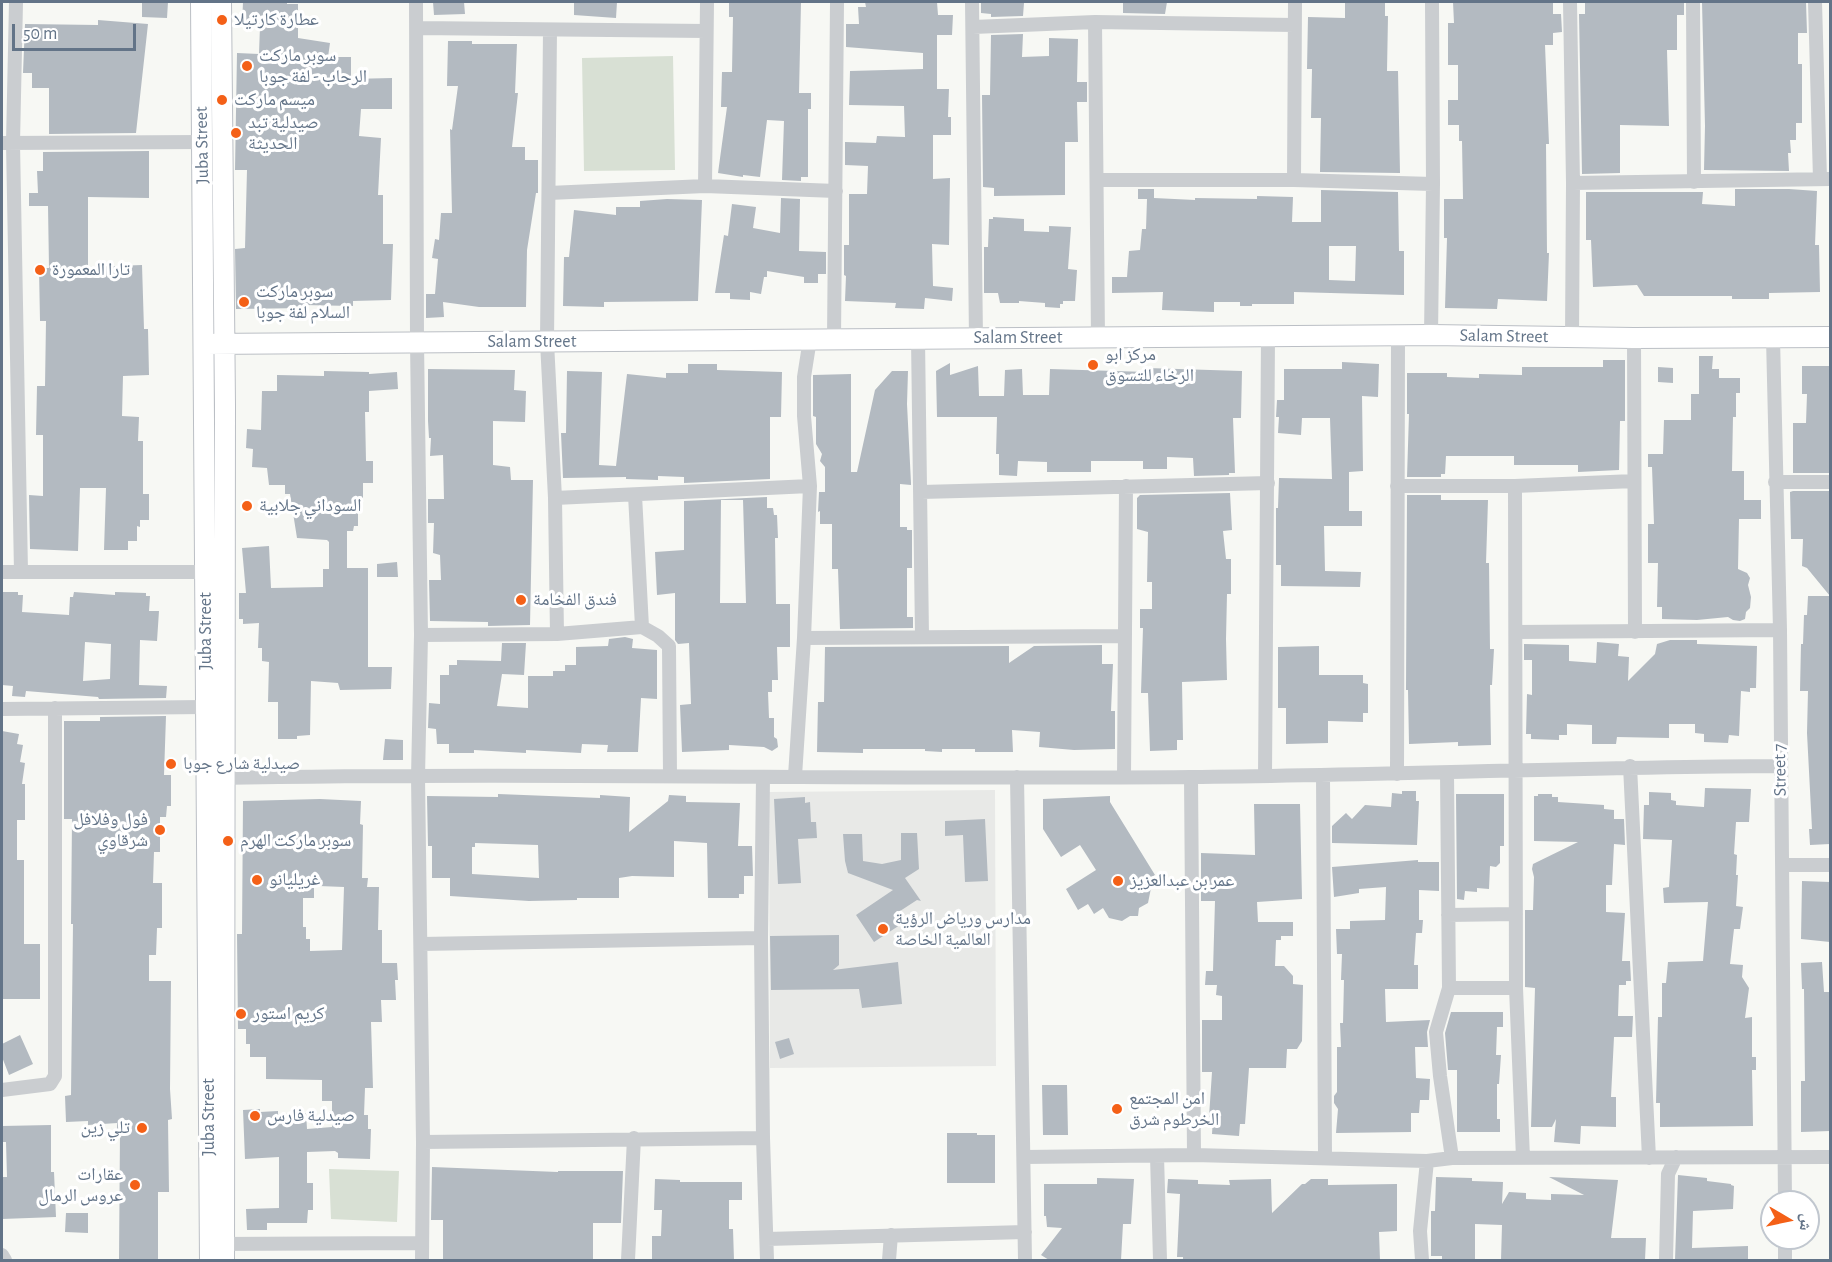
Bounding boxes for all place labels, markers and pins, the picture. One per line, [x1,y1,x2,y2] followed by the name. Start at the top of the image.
[234,9,319,31] place label: عطارة كارتيلا
[215,13,229,27] marker: عطارة كارتيلا
[259,45,367,88] place label: سوبر ماركت الرحاب - لفة جوبا
[240,59,254,73] marker: سوبر ماركت الرحاب - لفة جوبا
[234,89,315,111] place label: ميسم ماركت
[215,93,229,107] marker: ميسم ماركت
[248,112,319,154] place label: صيدلية تبد الحديثة
[229,126,243,140] marker: صيدلية تبد الحديثة
[52,259,130,281] place label: تارا المعمورة
[33,263,47,277] marker: تارا المعمورة
[256,281,350,324] place label: سوبر ماركت السلام لفة جوبا
[237,295,251,309] marker: سوبر ماركت السلام لفة جوبا
[1105,344,1194,386] place label: مركز ابو الرخاء للتسوق
[1086,358,1100,372] marker: مركز ابو الرخاء للتسوق
[259,495,361,517] place label: السوداني جلابية
[240,499,254,513] marker: السوداني جلابية
[533,589,617,611] place label: فندق الفخامة
[514,593,528,607] marker: فندق الفخامة
[183,753,300,775] place label: صيدلية شارع جوبا
[164,757,178,771] marker: صيدلية شارع جوبا
[73,809,148,852] place label: فول وفلافل شرقاوي
[153,823,167,837] marker: فول وفلافل شرقاوي
[240,830,351,852] place label: سوبر ماركت الهرم
[221,834,235,848] marker: سوبر ماركت الهرم
[269,869,320,891] place label: غريليانو
[1130,870,1234,892] place label: عمر بن عبدالعزيز
[250,873,264,887] marker: غريليانو
[1111,874,1125,888] marker: عمر بن عبدالعزيز
[895,908,1031,950] place label: مدارس ورياض الرؤية العالمية الخاصة
[876,922,890,936] marker: مدارس ورياض الرؤية العالمية الخاصة
[253,1003,324,1025] place label: كريم استور
[234,1007,248,1021] marker: كريم استور
[1129,1088,1219,1130] place label: امن المجتمع الخرطوم شرق
[1110,1102,1124,1116] marker: امن المجتمع الخرطوم شرق
[267,1105,355,1127] place label: صيدلية فارس
[248,1109,262,1123] marker: صيدلية فارس
[80,1117,130,1139] place label: تلي زين
[135,1121,149,1135] marker: تلي زين
[38,1164,123,1206] place label: عقارات عروس الرمال
[128,1178,142,1192] marker: عقارات عروس الرمال

